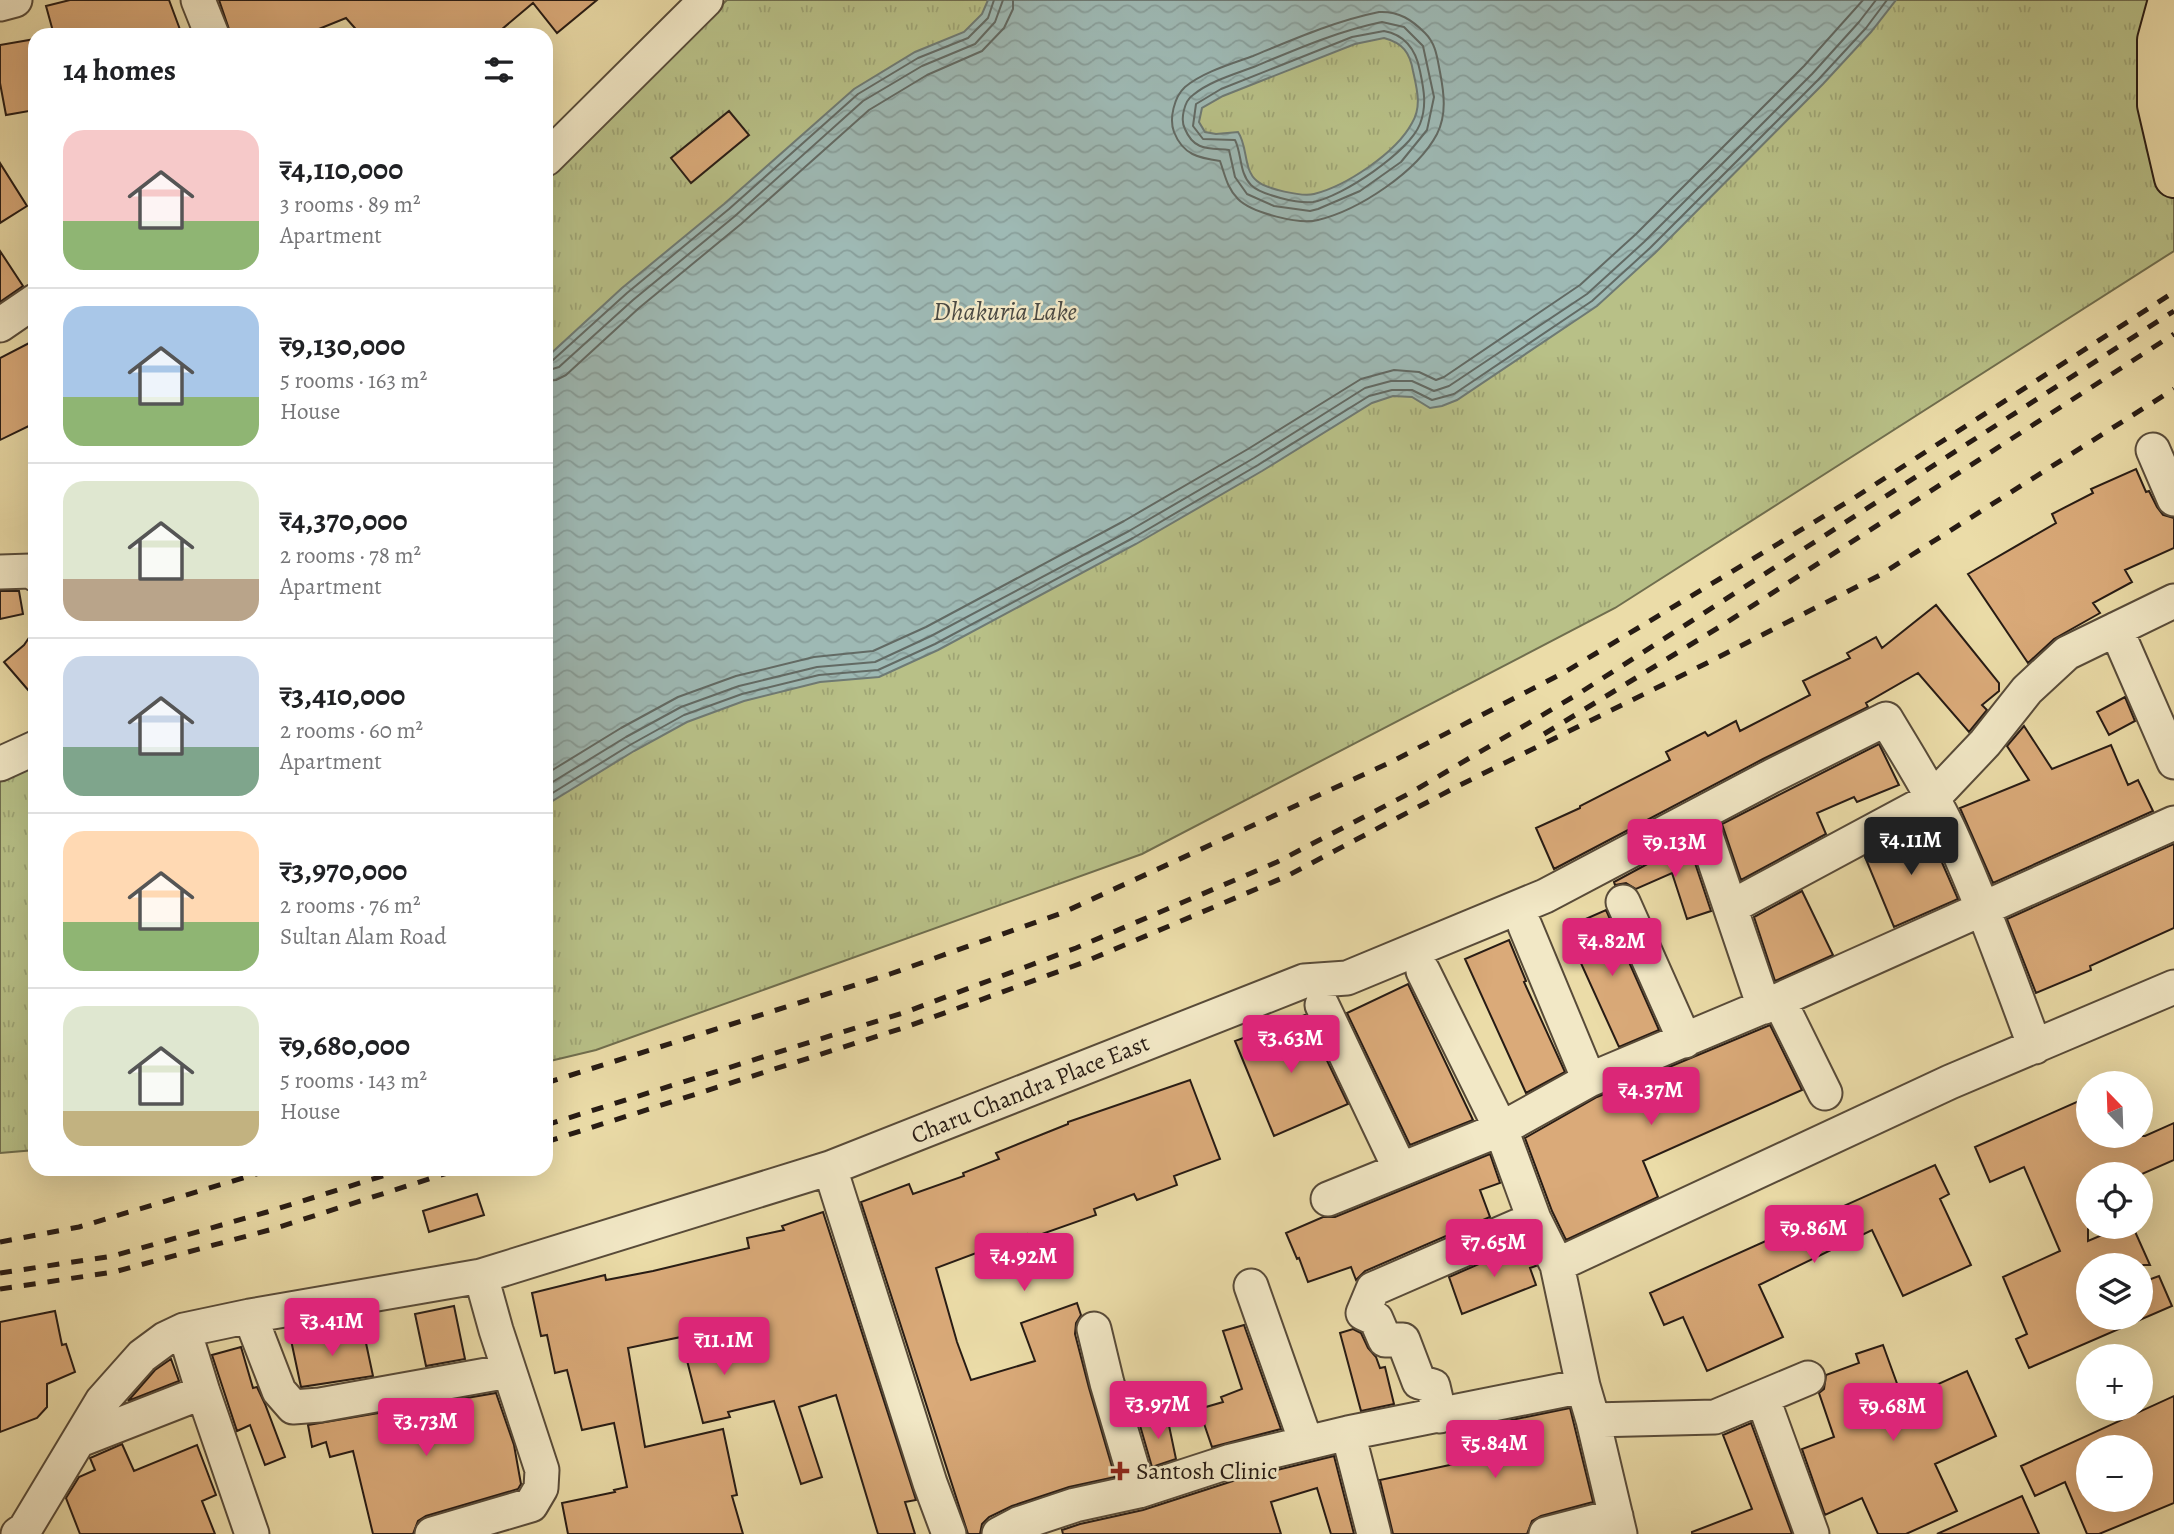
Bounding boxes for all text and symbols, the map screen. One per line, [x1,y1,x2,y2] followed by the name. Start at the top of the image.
[63,50,176,90] text: 14 homes
[480,51,518,89] icon: filters
[280,149,403,189] text: ₹4,110,000
[119,158,203,242] icon: home
[280,189,421,220] text: 3 rooms · 89 m²
[280,220,382,251] text: Apartment
[933,294,1077,329] water label: Dhakuria Lake
[280,325,405,365] text: ₹9,130,000
[119,334,203,418] icon: home
[280,365,427,396] text: 5 rooms · 163 m²
[280,396,340,427] text: House
[280,500,408,540] text: ₹4,370,000
[119,509,203,593] icon: home
[280,540,421,571] text: 2 rooms · 78 m²
[280,571,382,602] text: Apartment
[280,675,405,715] text: ₹3,410,000
[119,684,203,768] icon: home
[280,715,423,746] text: 2 rooms · 60 m²
[280,746,382,777] text: Apartment
[1854,818,1968,877] pin: ₹4.11M
[1618,820,1732,879] pin: ₹9.13M
[1880,824,1942,855] text: ₹4.11M
[1643,826,1707,857] text: ₹9.13M
[280,850,407,890] text: ₹3,970,000
[119,859,203,943] icon: home
[280,890,421,921] text: 2 rooms · 76 m²
[1555,918,1669,978] pin: ₹4.82M
[280,921,447,952] text: Sultan Alam Road
[1578,925,1646,956] text: ₹4.82M
[1234,1016,1348,1075] pin: ₹3.63M
[1259,1022,1323,1053] text: ₹3.63M
[280,1025,410,1065] text: ₹9,680,000
[906,1027,1154,1151] street label: Charu Chandra Place East
[119,1034,203,1118] icon: home
[280,1065,427,1096] text: 5 rooms · 143 m²
[1594,1068,1708,1127] pin: ₹4.37M
[2076,1071,2152,1148] north arrow
[2076,1071,2153,1512] map controls
[1619,1074,1683,1105] text: ₹4.37M
[280,1096,340,1127] text: House
[2076,1162,2153,1239] button: locate
[1757,1206,1871,1265] pin: ₹9.86M
[1781,1212,1847,1243] text: ₹9.86M
[1437,1220,1551,1279] pin: ₹7.65M
[1462,1226,1526,1257] text: ₹7.65M
[967,1234,1081,1293] pin: ₹4.92M
[991,1240,1057,1271] text: ₹4.92M
[2076,1253,2153,1330] button: layers
[275,1298,389,1358] pin: ₹3.41M
[300,1305,364,1336] text: ₹3.41M
[667,1318,781,1377] pin: ₹11.1M
[695,1324,753,1355] text: ₹11.1M
[2076,1344,2153,1421] button: +
[1101,1382,1215,1441] pin: ₹3.97M
[1836,1384,1950,1443] pin: ₹9.68M
[1126,1388,1190,1419] text: ₹3.97M
[1860,1390,1926,1421] text: ₹9.68M
[369,1398,483,1458] pin: ₹3.73M
[394,1405,458,1436] text: ₹3.73M
[1438,1420,1552,1480] pin: ₹5.84M
[1462,1427,1528,1458] text: ₹5.84M
[2076,1435,2153,1512] button: −
[1136,1455,1277,1487] place label: Santosh Clinic
[1110,1461,1130,1481] marker: Santosh Clinic

